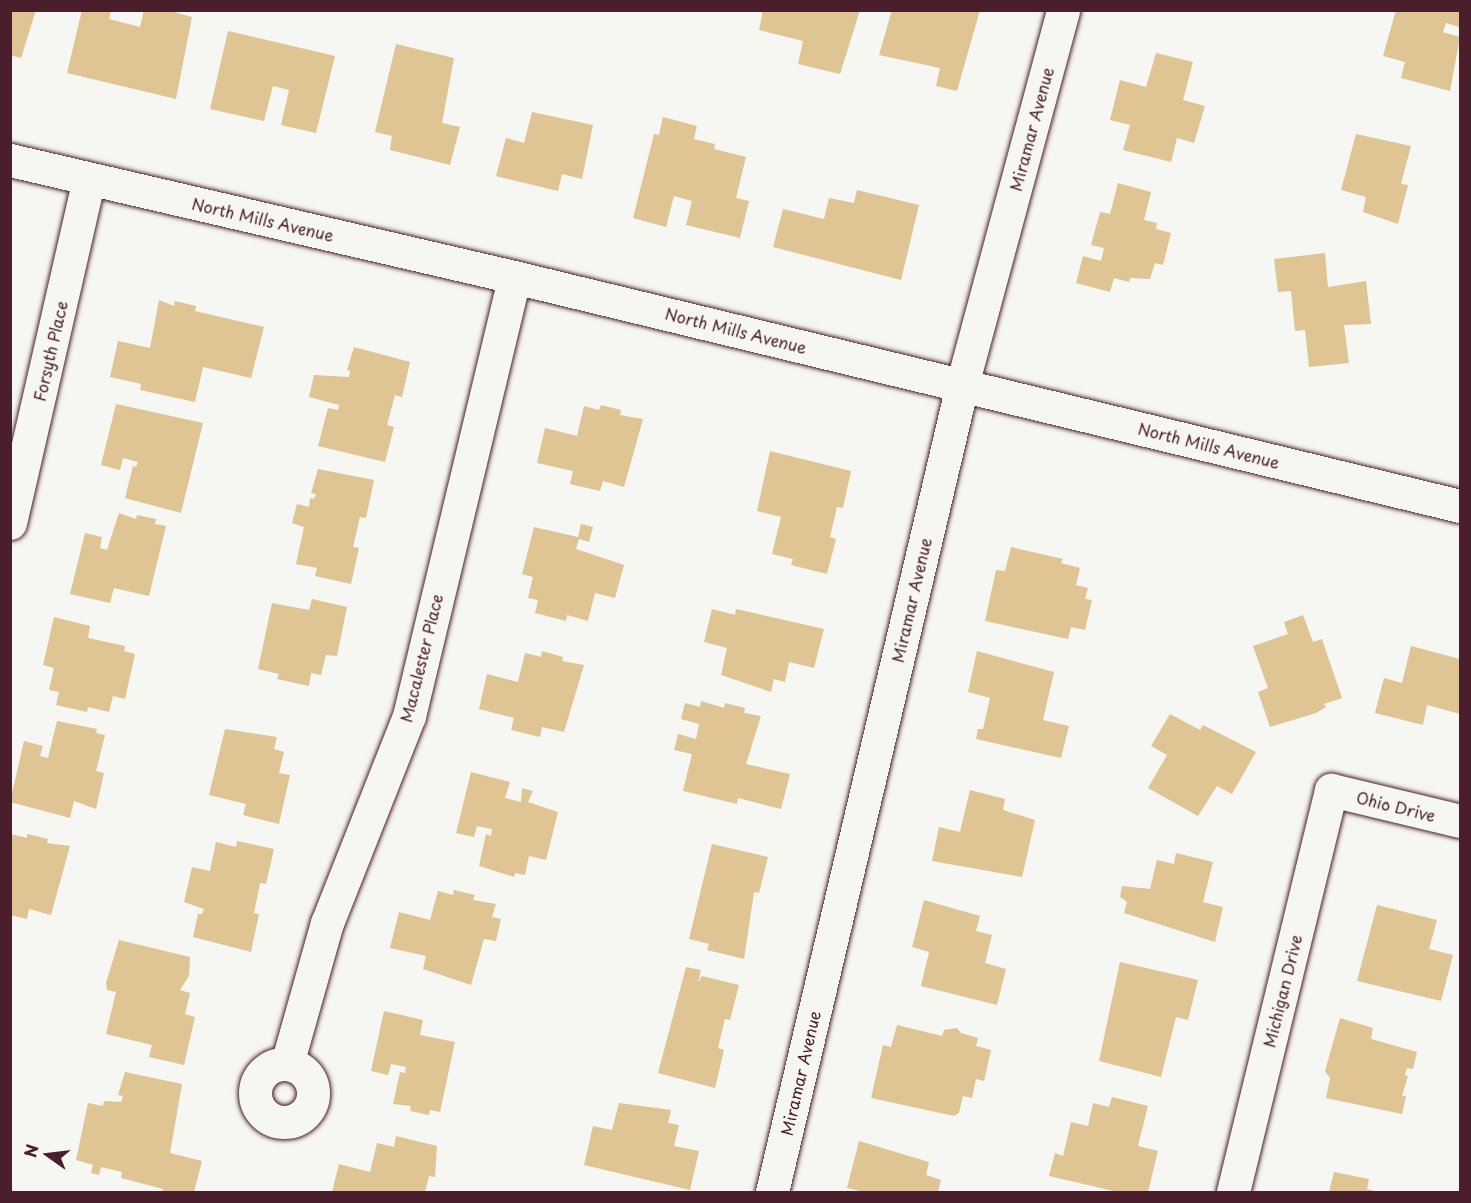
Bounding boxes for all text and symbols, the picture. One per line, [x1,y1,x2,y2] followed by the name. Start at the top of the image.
[1005,65,1057,193] street label: Miramar Avenue
[190,193,336,245] street label: North Mills Avenue
[29,298,71,404] street label: Forsyth Place
[663,303,809,357] street label: North Mills Avenue
[1136,418,1282,472] street label: North Mills Avenue
[887,535,935,665] street label: Miramar Avenue
[396,592,446,724] street label: Macalester Place
[1354,787,1438,825] street label: Ohio Drive
[1259,933,1305,1049] street label: Michigan Drive
[776,1008,824,1138] street label: Miramar Avenue
[18,1125,78,1185] north arrow
[17,1142,44,1160] text: N

